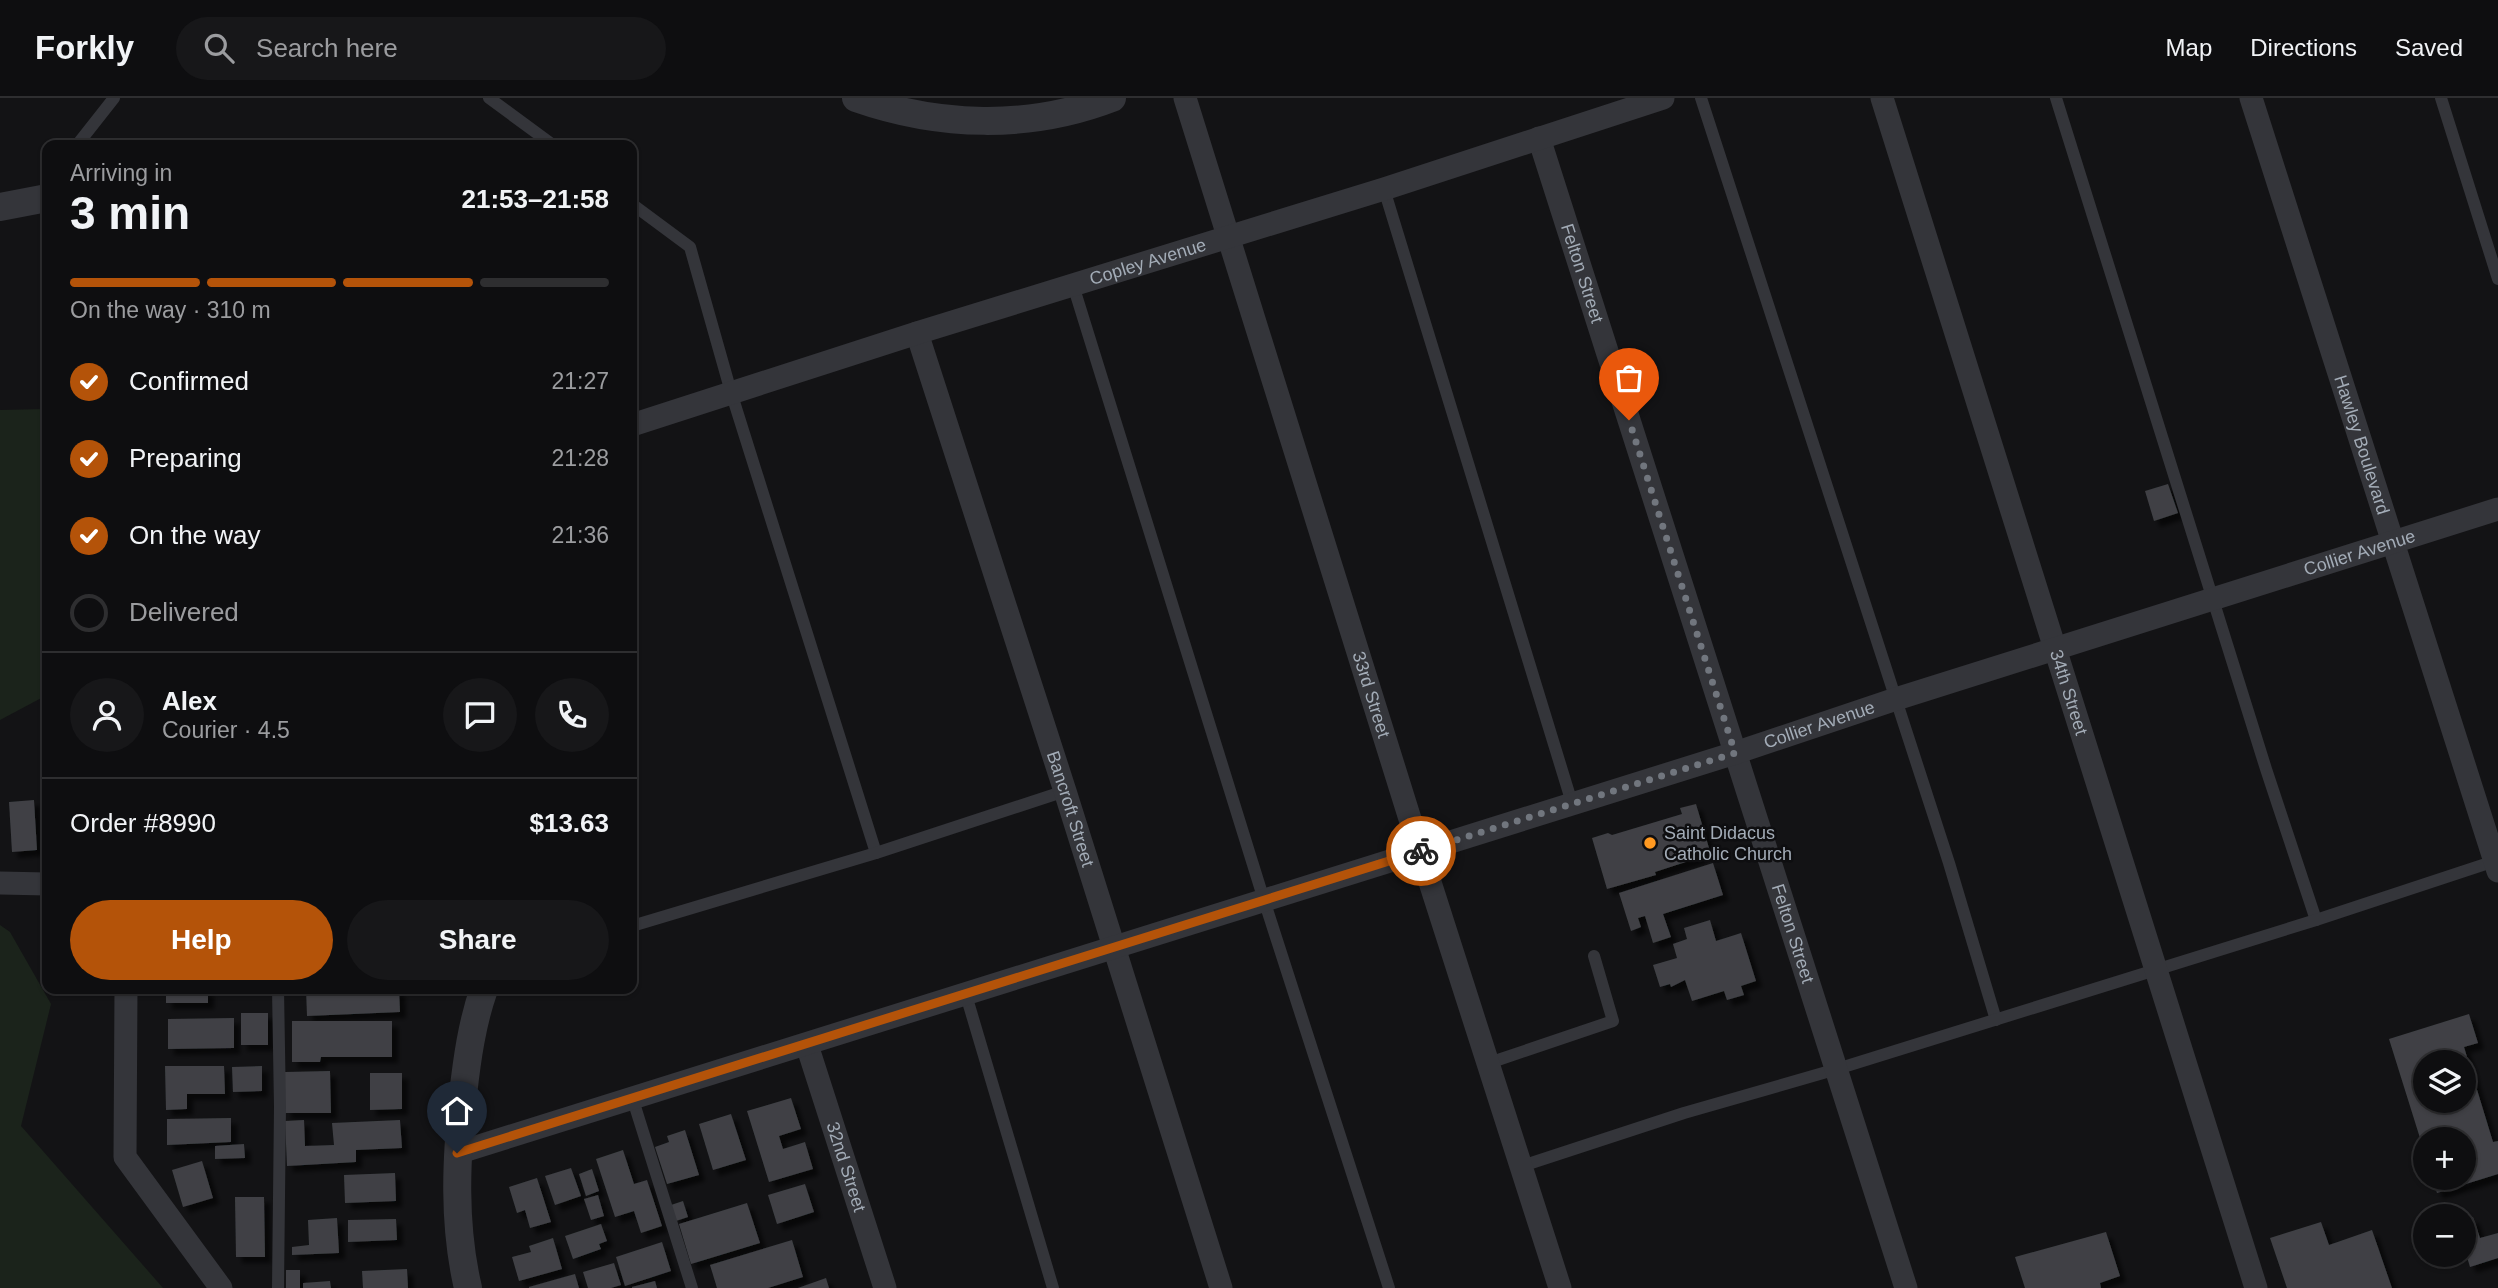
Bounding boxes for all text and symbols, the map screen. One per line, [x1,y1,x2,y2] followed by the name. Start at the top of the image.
[176,17,666,80] search box
[35,29,134,66] text: Forkly
[200,29,238,67] icon: search
[256,33,398,63] text: Search here
[2166,34,2212,61] text: Map
[2250,34,2357,61] text: Directions
[2395,34,2463,61] text: Saved
[70,160,172,186] text: Arriving in
[462,184,609,214] text: 21:53–21:58
[70,187,190,239] text: 3 min
[1557,221,1607,325] street label: Felton Street
[1087,234,1208,289] street label: Copley Avenue
[70,297,271,323] text: On the way · 310 m
[1599,348,1659,420] pin
[1610,359,1648,397] icon: bag
[70,363,108,401] icon: check
[129,366,249,396] text: Confirmed
[551,368,609,394] text: 21:27
[2330,373,2393,517] street label: Hawley Boulevard
[70,440,108,478] icon: check
[129,443,242,473] text: Preparing
[551,445,609,471] text: 21:28
[70,517,108,555] icon: check
[129,520,261,550] text: On the way
[551,522,609,548] text: 21:36
[2301,526,2418,580] street label: Collier Avenue
[129,597,239,627] text: Delivered
[2046,647,2092,737] street label: 34th Street
[1348,649,1394,740] street label: 33rd Street
[70,678,144,752] button: person
[443,678,517,752] button: chat
[535,678,609,752] button: phone
[162,686,217,716] text: Alex
[1761,697,1877,753] street label: Collier Avenue
[162,717,290,743] text: Courier · 4.5
[1043,749,1098,869] street label: Bancroft Street
[70,808,216,838] text: Order #8990
[529,808,609,838] text: $13.63
[1386,816,1456,886] courier
[1664,823,1792,864] place label: Saint Didacus Catholic Church
[1402,832,1440,870] icon: bike
[1642,835,1658,851] marker: Saint Didacus Catholic Church
[1768,881,1818,986] street label: Felton Street
[70,900,333,980] button: Help
[347,900,609,980] button: Share
[2413,1050,2476,1267] map controls
[2413,1050,2476,1113] button: layers
[427,1081,487,1153] pin
[438,1092,476,1130] icon: home
[822,1119,870,1214] street label: 32nd Street
[2413,1127,2476,1190] button: +
[2413,1204,2476,1267] button: −

